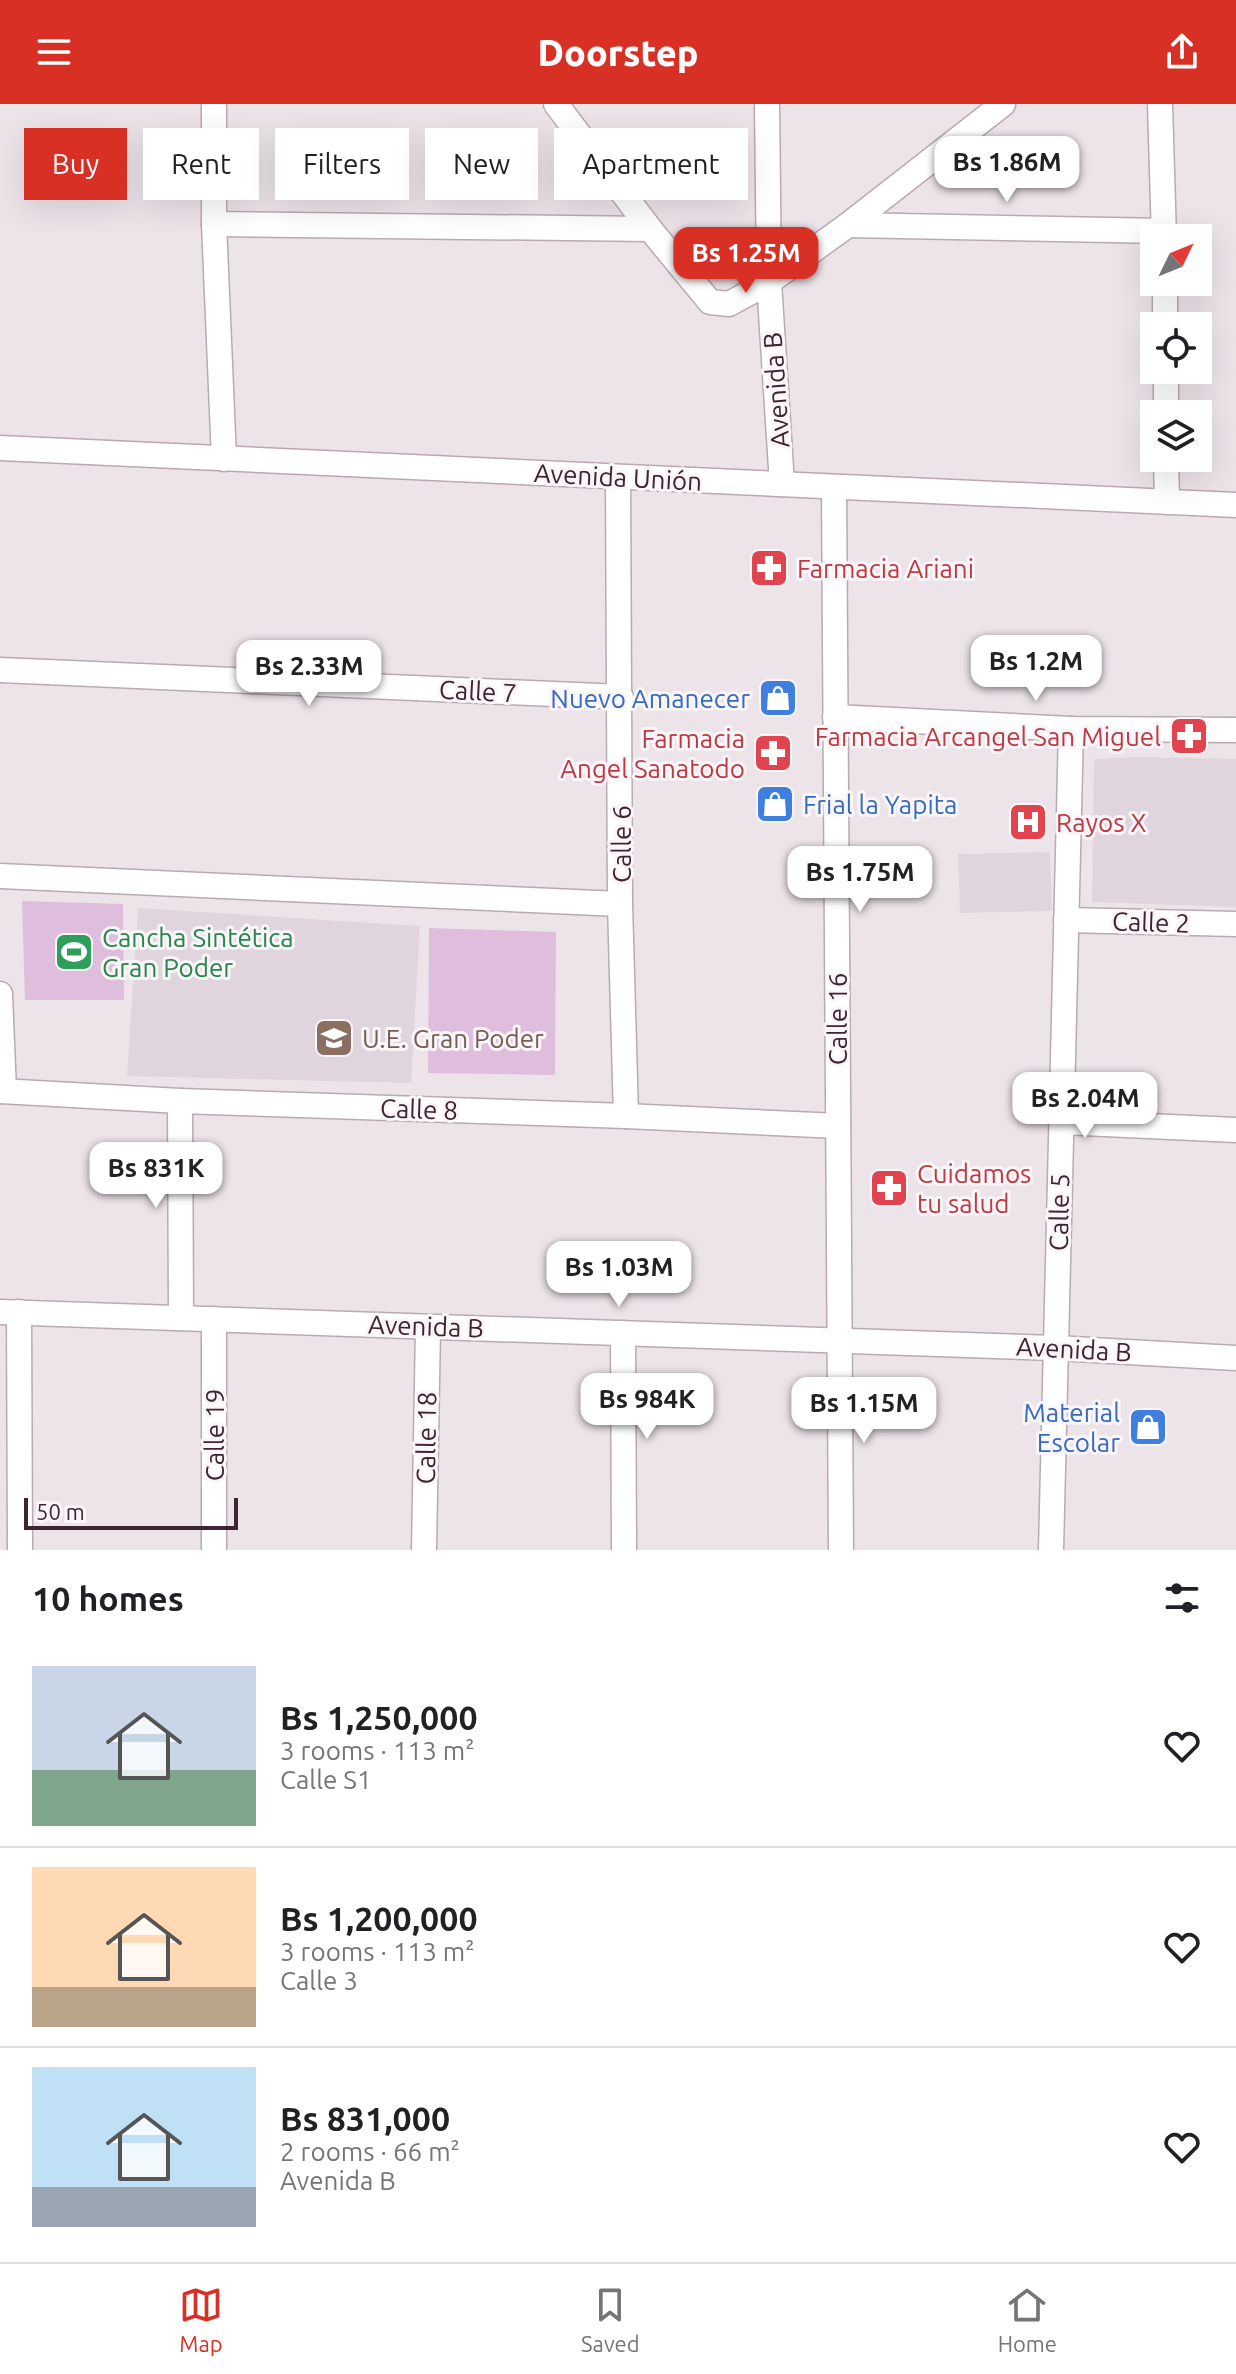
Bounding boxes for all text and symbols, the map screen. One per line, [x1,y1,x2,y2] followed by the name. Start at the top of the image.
[32,30,76,74] icon: menu
[1160,30,1204,74] icon: share
[538,32,698,73] text: Doorstep
[24,128,127,200] chip: Buy
[143,128,259,200] chip: Rent
[275,128,409,200] chip: Filters
[425,128,538,200] chip: New
[554,128,748,200] chip: Apartment
[924,136,1090,204] pin: Bs 1.86M
[952,147,1062,176] text: Bs 1.86M
[1140,224,1212,296] north arrow
[1140,224,1212,472] map controls
[663,227,829,295] pin: Bs 1.25M
[691,238,801,267] text: Bs 1.25M
[1140,312,1212,384] button: locate
[757,331,795,449] street label: Avenida B
[1140,400,1212,472] button: layers
[533,458,703,496] street label: Avenida Unión
[748,547,790,589] pharmacy icon: Farmacia Ariani
[797,554,974,583] place label: Farmacia Ariani
[962,635,1110,703] pin: Bs 1.2M
[226,640,392,708] pin: Bs 2.33M
[989,646,1083,675] text: Bs 1.2M
[254,651,364,680] text: Bs 2.33M
[438,674,518,708] street label: Calle 7
[757,677,799,719] shop icon: Nuevo Amanecer
[550,684,750,713] place label: Nuevo Amanecer
[1168,715,1210,757] pharmacy icon: Farmacia Arcangel San Miguel
[815,722,1161,751] place label: Farmacia Arcangel San Miguel
[560,724,745,783] place label: Farmacia Angel Sanatodo
[752,732,794,774] pharmacy icon: Farmacia Angel Sanatodo
[754,783,796,825] shop icon: Frial la Yapita
[803,790,957,819] place label: Frial la Yapita
[1007,801,1049,843] hospital icon: Rayos X
[607,805,636,883] street label: Calle 6
[1056,808,1146,837] place label: Rayos X
[777,846,943,914] pin: Bs 1.75M
[805,857,915,886] text: Bs 1.75M
[1112,906,1190,938] street label: Calle 2
[102,923,294,982] place label: Cancha Sintética Gran Poder
[53,931,95,973] sports icon: Cancha Sintética Gran Poder
[823,973,852,1065] street label: Calle 16
[313,1017,355,1059] school or university icon: U.E. Gran Poder
[362,1024,544,1053] place label: U.E. Gran Poder
[1002,1072,1168,1140] pin: Bs 2.04M
[1030,1083,1140,1112] text: Bs 2.04M
[380,1093,458,1125] street label: Calle 8
[82,1142,230,1210] pin: Bs 831K
[108,1153,204,1182] text: Bs 831K
[917,1159,1031,1218] place label: Cuidamos tu salud
[868,1167,910,1209] pharmacy icon: Cuidamos tu salud
[1044,1173,1074,1251] street label: Calle 5
[536,1241,702,1309] pin: Bs 1.03M
[564,1252,674,1281] text: Bs 1.03M
[368,1309,484,1343] street label: Avenida B
[1015,1331,1133,1367] street label: Avenida B
[573,1373,721,1441] pin: Bs 984K
[781,1377,947,1445] pin: Bs 1.15M
[599,1384,695,1413] text: Bs 984K
[809,1388,919,1417] text: Bs 1.15M
[200,1389,229,1481] street label: Calle 19
[411,1391,441,1485] street label: Calle 18
[1023,1398,1120,1457] place label: Material Escolar
[1127,1406,1169,1448] shop icon: Material Escolar
[24,1494,238,1530] scale bar
[36,1499,85,1524] text: 50 m
[1160,1576,1204,1620] icon: filters
[32,1579,184,1617] text: 10 homes
[96,1698,192,1794] icon: home
[280,1698,478,1736] text: Bs 1,250,000
[1160,1724,1204,1768] icon: heart
[280,1736,475,1765] text: 3 rooms · 113 m²
[280,1765,372,1794] text: Calle S1
[96,1899,192,1995] icon: home
[280,1899,478,1937] text: Bs 1,200,000
[1160,1925,1204,1969] icon: heart
[280,1937,475,1966] text: 3 rooms · 113 m²
[280,1966,358,1995] text: Calle 3
[96,2099,192,2195] icon: home
[280,2099,450,2137] text: Bs 831,000
[1160,2125,1204,2169] icon: heart
[280,2137,460,2166] text: 2 rooms · 66 m²
[280,2166,396,2195] text: Avenida B
[179,2283,223,2356] tab: Map
[581,2283,640,2356] tab: Saved
[998,2283,1057,2356] tab: Home

